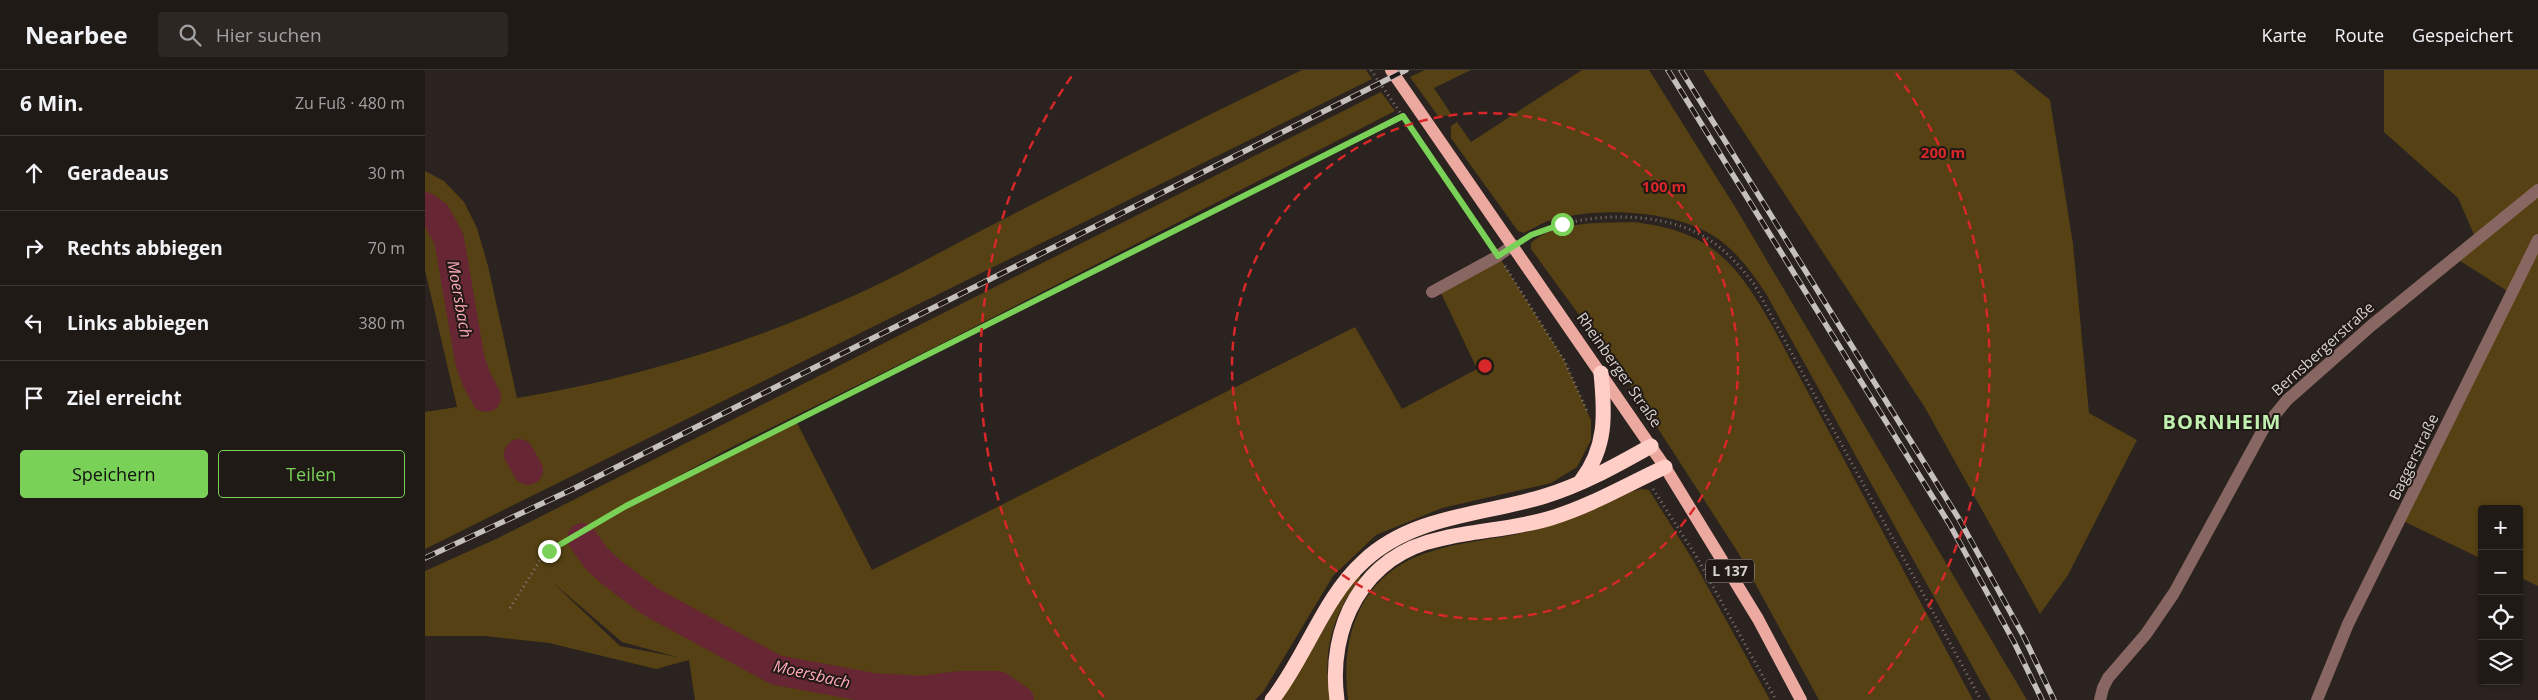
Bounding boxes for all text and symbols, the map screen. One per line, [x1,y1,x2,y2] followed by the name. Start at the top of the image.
[158,12,508,57] search box
[25,18,128,51] text: Nearbee
[176,21,204,49] icon: search
[216,22,322,48] text: Hier suchen
[2262,23,2307,47] text: Karte
[2335,23,2384,47] text: Route
[2412,23,2513,47] text: Gespeichert
[20,89,83,117] text: 6 Min.
[295,92,405,114] text: Zu Fuß · 480 m
[1921,142,1965,162] text: 200 m
[20,159,48,187] icon: ahead
[67,160,169,186] text: Geradeaus
[368,162,405,184] text: 30 m
[1642,176,1686,196] text: 100 m
[1551,213,1574,236] route start
[20,234,48,262] icon: right
[67,235,223,261] text: Rechts abbiegen
[368,237,405,259] text: 70 m
[442,259,478,339] water label: Moersbach
[2267,297,2378,400] street label: Bernsbergerstraße
[1573,308,1667,431] street label: Rheinberger Straße
[20,309,48,337] icon: left
[67,310,209,336] text: Links abbiegen
[359,312,405,334] text: 380 m
[1476,357,1494,375] centre of rings
[20,384,48,412] icon: arrive
[67,385,182,411] text: Ziel erreicht
[2163,408,2281,435] district label: BORNHEIM
[2384,410,2443,503] street label: Baggerstraße
[20,450,208,498] button: Speichern
[218,450,405,498] button: Teilen
[2478,505,2523,685] map controls
[2478,505,2523,550] button: +
[538,540,561,563] route end
[2478,550,2523,595] button: −
[1706,560,1754,582] road number: L 137
[2478,595,2523,640] button: locate
[2478,640,2523,685] button: layers
[771,654,853,694] water label: Moersbach

